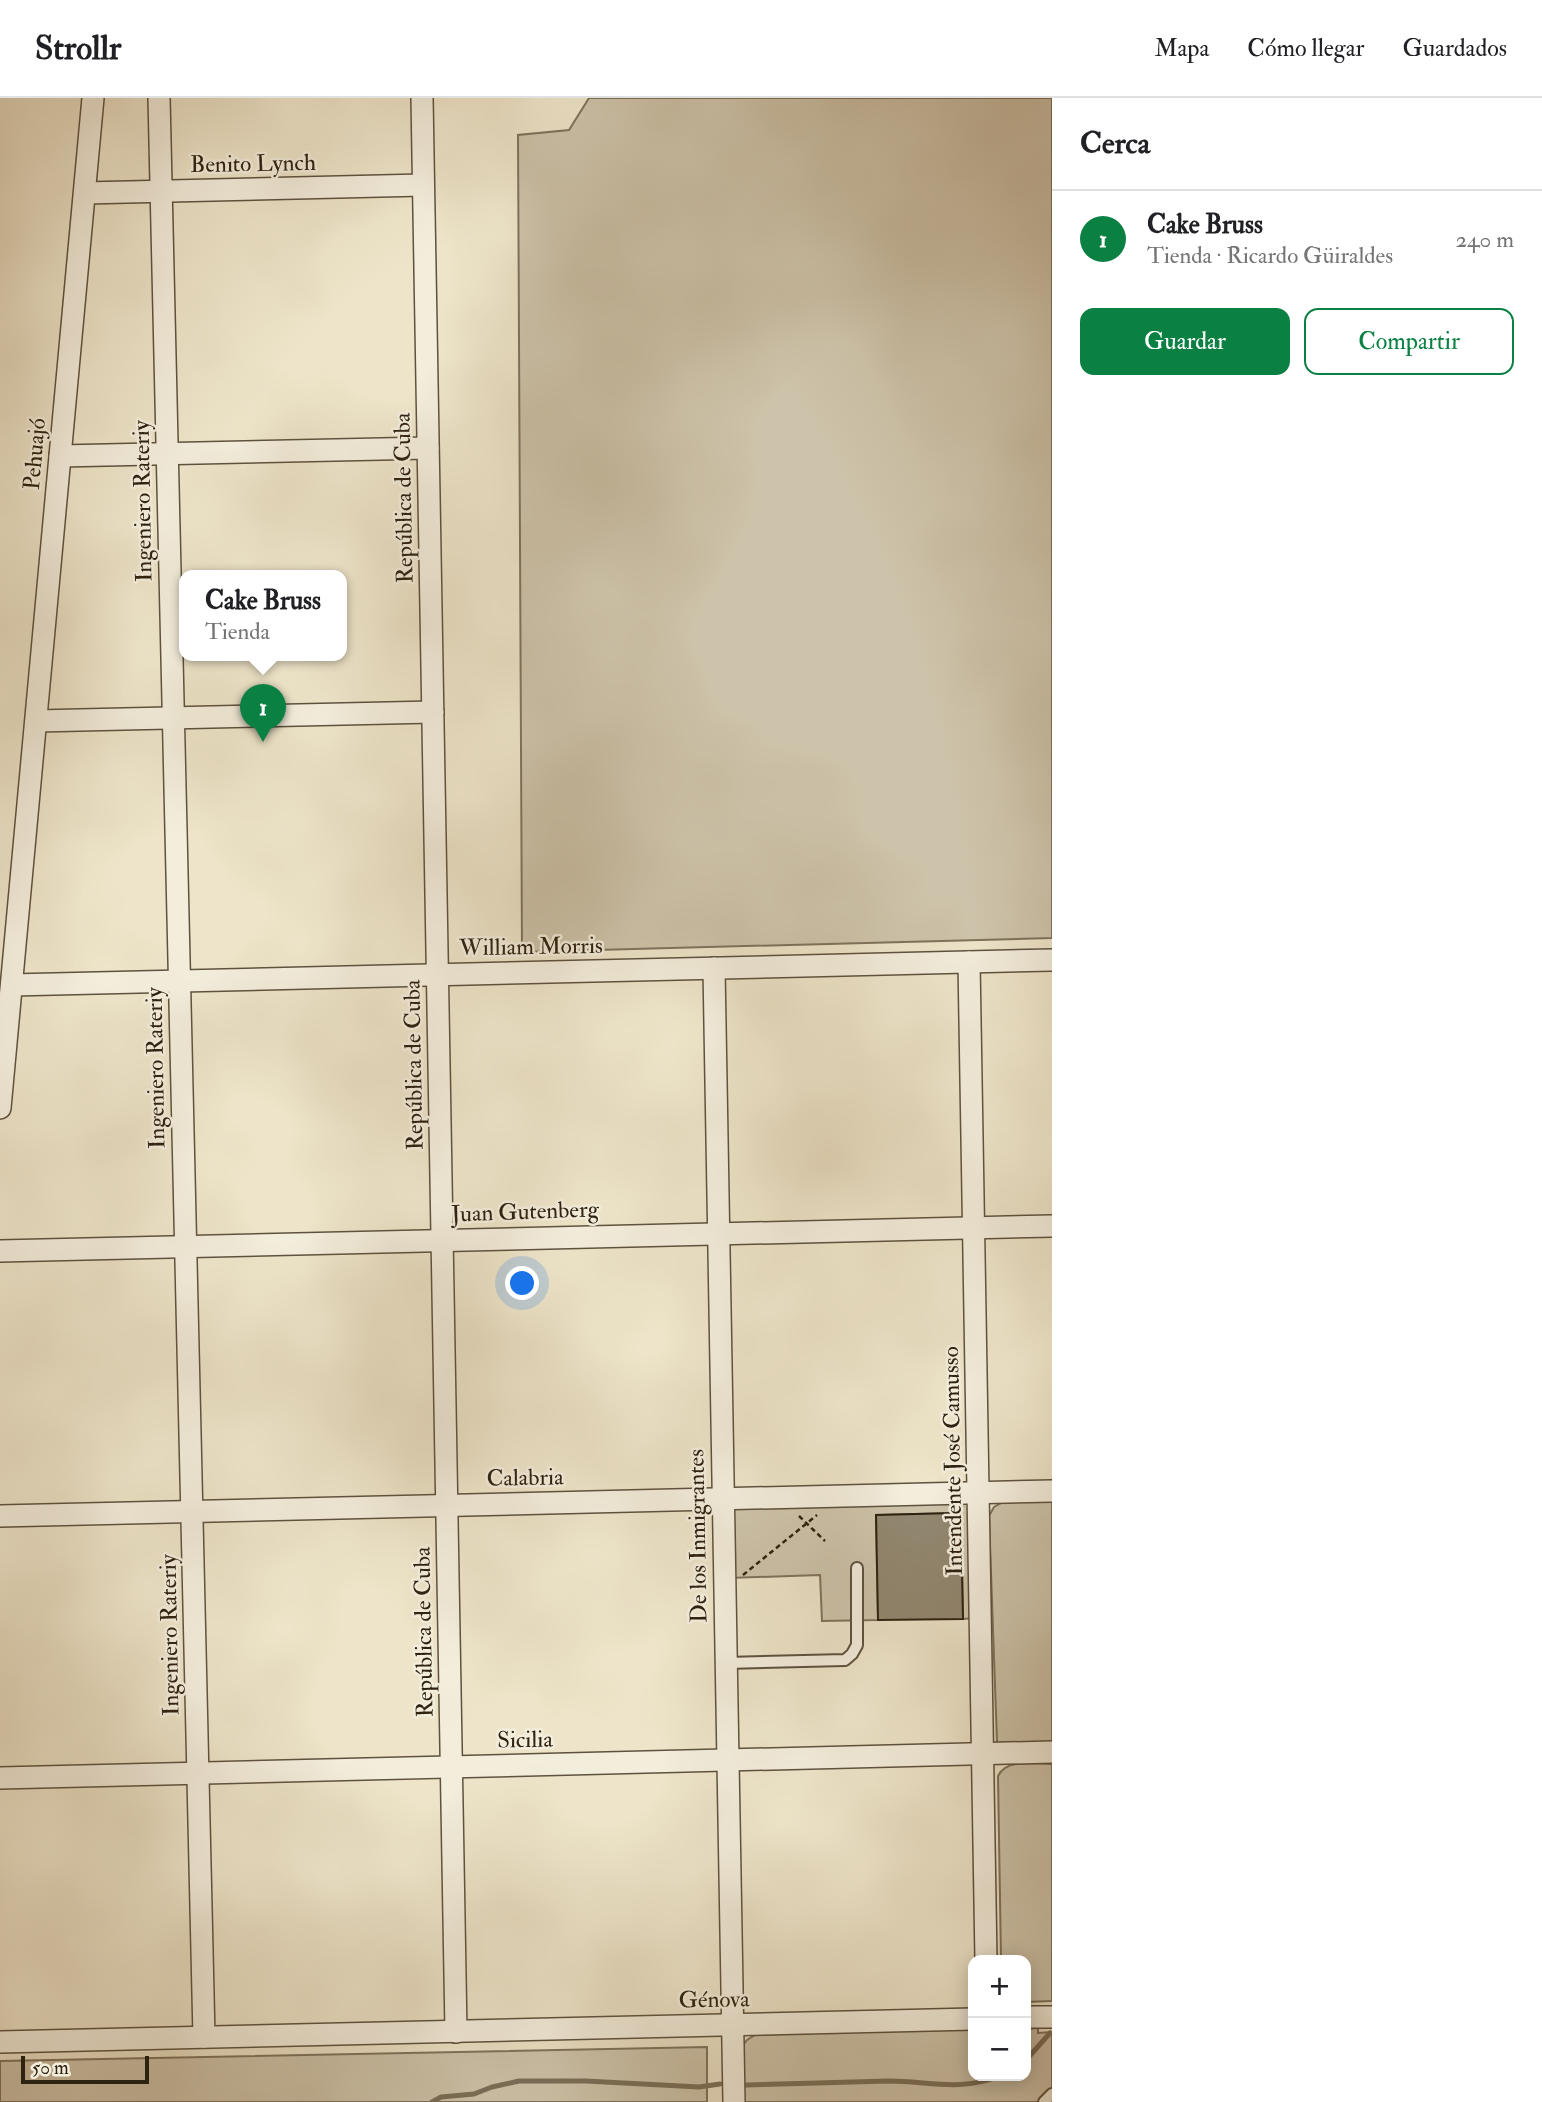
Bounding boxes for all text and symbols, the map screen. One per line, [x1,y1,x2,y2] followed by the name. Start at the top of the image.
[35,28,121,69] text: Strollr
[1154,33,1209,64] text: Mapa
[1247,33,1364,64] text: Cómo llegar
[1402,33,1507,64] text: Guardados
[1080,125,1150,162] text: Cerca
[190,148,316,179] street label: Benito Lynch
[1147,209,1263,241] text: Cake Bruss
[1099,225,1107,254] text: 1
[1455,225,1514,254] text: 240 m
[1147,241,1393,270] text: Tienda · Ricardo Güiraldes
[1080,308,1290,375] button: Guardar
[1304,308,1514,375] button: Compartir
[388,412,420,584] street label: República de Cuba
[17,417,52,491] street label: Pehuajó
[127,419,158,582] street label: Ingeniero Rateriy
[179,570,347,661] popup
[205,585,321,617] text: Cake Bruss
[205,617,270,646] text: Tienda
[240,684,286,742] pin: 1
[458,931,603,962] street label: William Morris
[398,979,430,1151] street label: República de Cuba
[140,986,171,1149] street label: Ingeniero Rateriy
[450,1194,600,1229] street label: Juan Gutenberg
[505,1266,539,1300] your location
[936,1346,969,1576] street label: Intendente José Camusso
[681,1449,714,1623] street label: De los Inmigrantes
[486,1462,564,1493] street label: Calabria
[408,1546,440,1718] street label: República de Cuba
[154,1553,185,1716] street label: Ingeniero Rateriy
[497,1725,554,1754] street label: Sicilia
[968,1955,1031,2081] map controls
[968,1955,1031,2018] button: +
[678,1984,750,2015] street label: Génova
[968,2018,1031,2081] button: −
[21,2053,149,2085] scale bar
[32,2056,69,2080] text: 50 m

